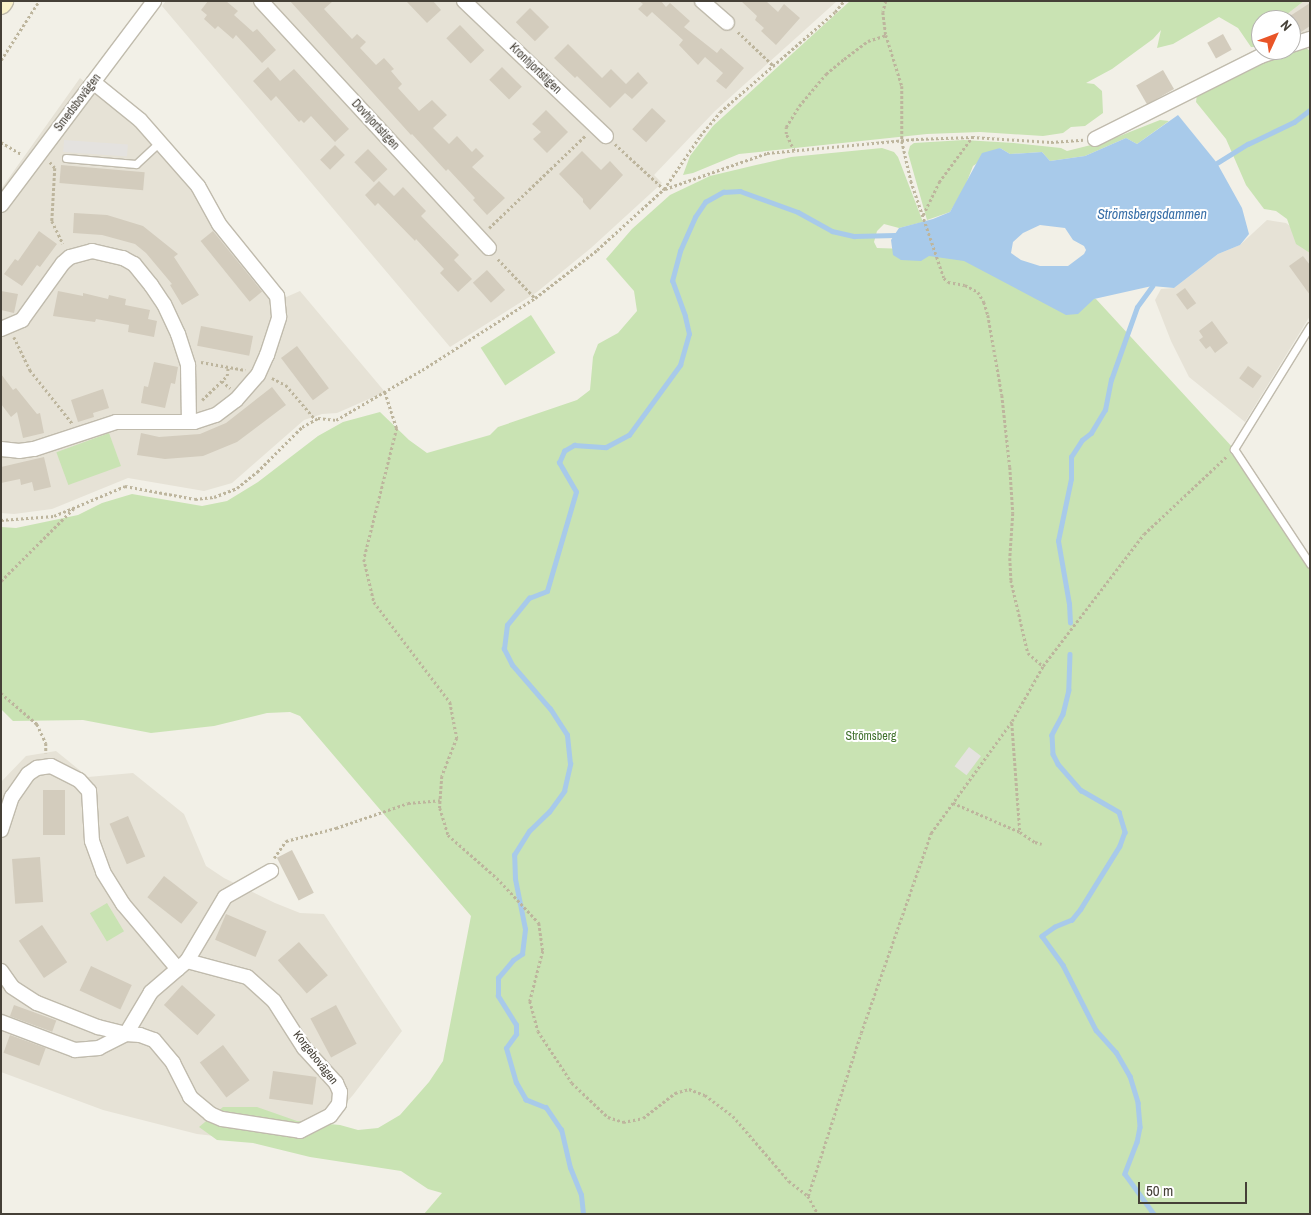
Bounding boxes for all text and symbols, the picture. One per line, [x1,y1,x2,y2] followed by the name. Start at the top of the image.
[1251,10,1301,60] north arrow
[1277,16,1296,35] text: N
[506,41,564,97] street label: Kronhjortstigen
[52,71,104,135] street label: Smedsbovägen
[348,97,402,153] street label: Dovhjortstigen
[1097,206,1207,222] water label: Strömsbergsdammen
[846,730,896,744] park label: Strömsberg
[290,1028,340,1088] street label: Korgebovägen
[1141,1172,1250,1204] scale bar
[1146,1180,1173,1201] text: 50 m

